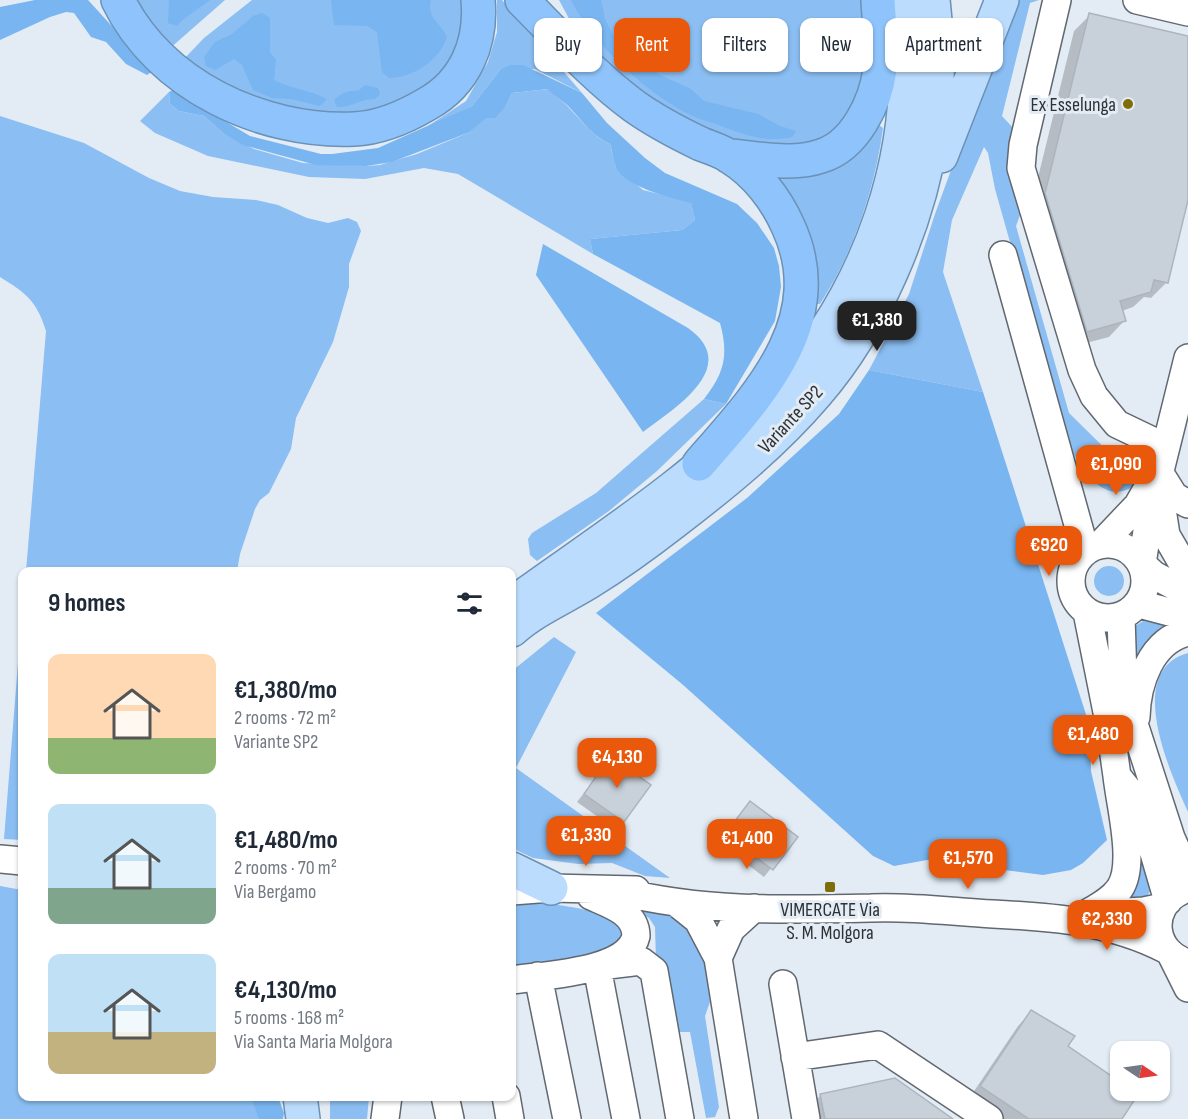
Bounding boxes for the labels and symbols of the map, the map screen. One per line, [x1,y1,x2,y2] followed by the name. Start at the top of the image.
[1031,93,1116,117] place label: Ex Esselunga
[1121,97,1135,111] marker: Ex Esselunga
[828,301,926,352] pin: €1,380
[753,381,828,459] street label: Variante SP2
[1067,445,1165,496] pin: €1,090
[1013,526,1085,577] pin: €920
[1044,715,1142,766] pin: €1,480
[568,738,666,789] pin: €4,130
[537,816,635,867] pin: €1,330
[698,819,796,870] pin: €1,400
[919,839,1017,890] pin: €1,570
[823,880,837,894] marker: VIMERCATE Via S. M. Molgora
[780,898,880,945] place label: VIMERCATE Via S. M. Molgora
[1058,900,1156,951] pin: €2,330
[1110,1041,1170,1101] north arrow

